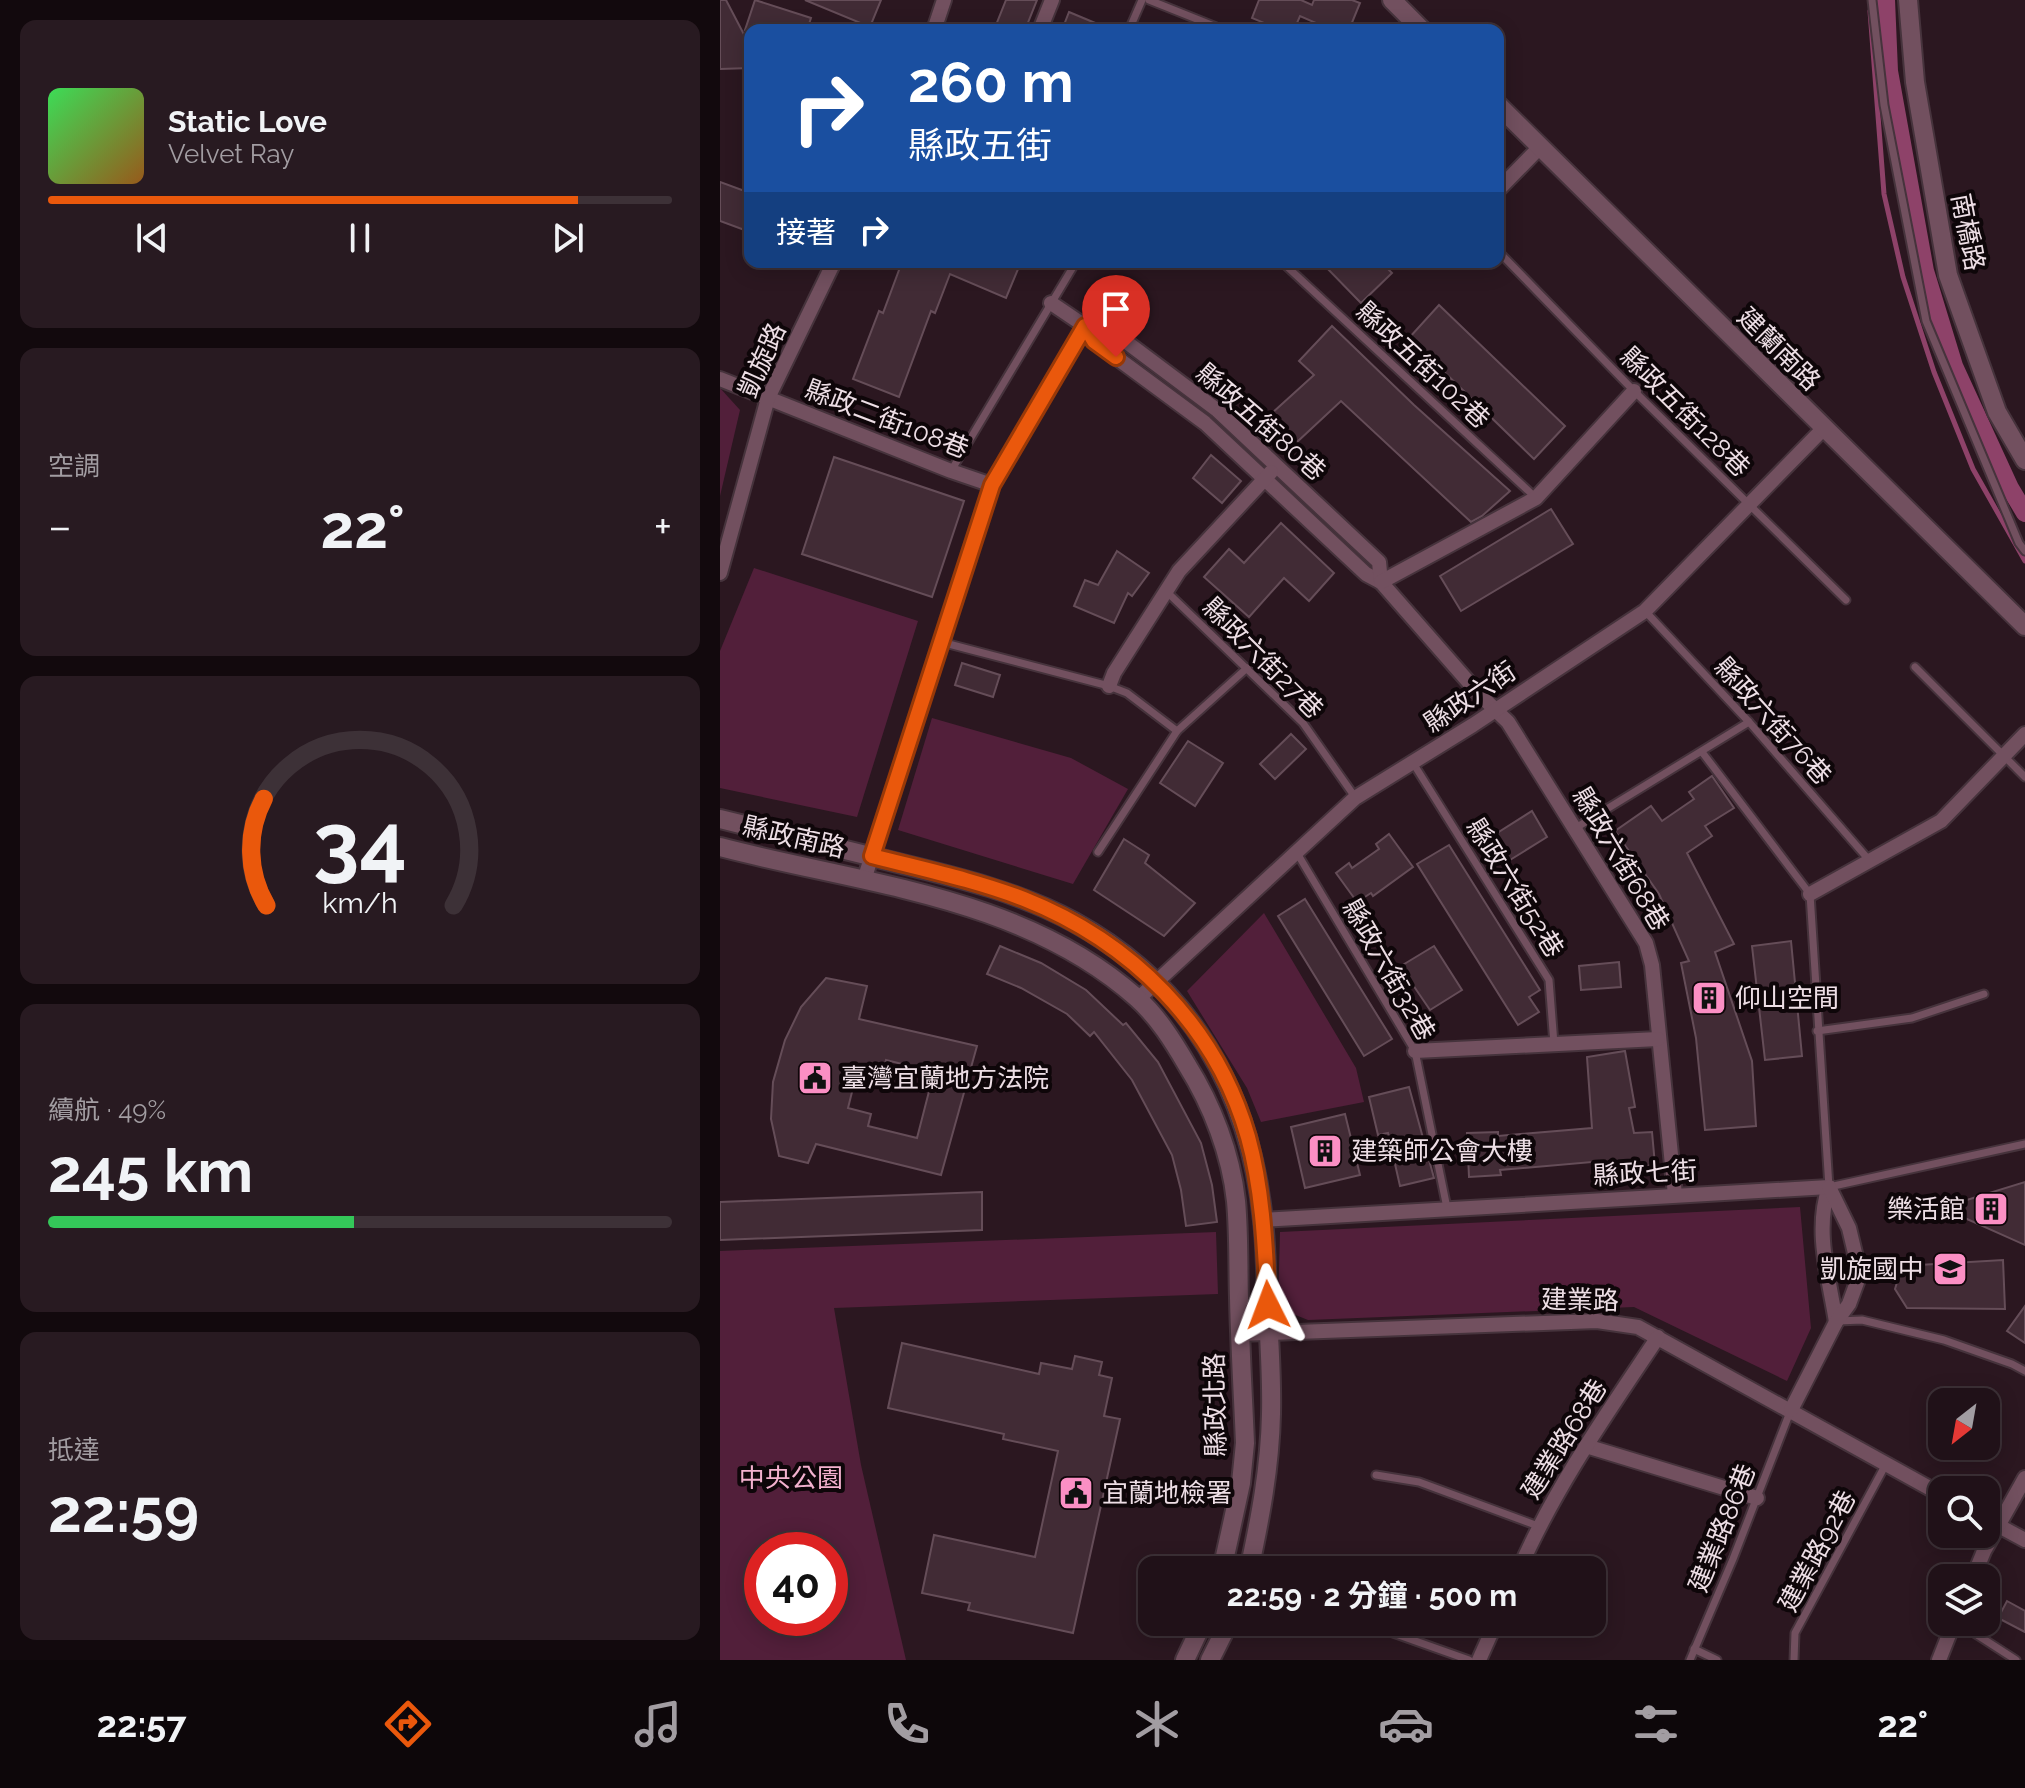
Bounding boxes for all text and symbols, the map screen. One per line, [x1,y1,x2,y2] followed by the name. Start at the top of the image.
[908,49,1074,115] text: 260 m
[776,56,880,160] icon: right
[168,104,327,139] text: Static Love
[908,124,1052,166] text: 縣政五街
[168,139,294,169] text: Velvet Ray
[1946,191,1990,273] street label: 南橋路
[852,208,896,252] icon: right
[776,215,836,250] text: 接著
[130,216,174,260] icon: previous
[338,216,382,260] icon: pause
[546,216,590,260] icon: next
[1082,275,1150,357] pin
[1094,287,1138,331] icon: arrive
[1350,296,1496,434] street label: 縣政五街102巷
[1732,302,1826,396] street label: 建蘭南路
[732,318,792,402] street label: 凱旋路
[1614,341,1756,483] street label: 縣政五街128巷
[1190,358,1332,486] street label: 縣政五街80巷
[801,374,973,464] street label: 縣政二街108巷
[48,451,100,481] text: 空調
[321,492,405,562] text: 22°
[48,501,72,552] text: −
[654,501,672,552] text: +
[1197,592,1329,724] street label: 縣政六街27巷
[1708,652,1838,790] street label: 縣政六街76巷
[1418,655,1522,739] street label: 縣政六街
[1567,782,1675,936] street label: 縣政六街68巷
[313,794,407,891] text: 34
[740,811,848,863] street label: 縣政南路
[1460,813,1570,963] street label: 縣政六街52巷
[322,886,398,920] text: km/h
[1337,894,1441,1046] street label: 縣政六街32巷
[1690,979,1728,1017] building icon: 仰山空間
[1735,983,1839,1013] place label: 仰山空間
[796,1059,834,1097] public building icon: 臺灣宜蘭地方法院
[841,1063,1049,1093] place label: 臺灣宜蘭地方法院
[48,1095,166,1125] text: 續航 · 49%
[1306,1132,1344,1170] building icon: 建築師公會大樓
[48,1136,253,1206] text: 245 km
[1351,1136,1533,1166] place label: 建築師公會大樓
[1592,1155,1698,1191] street label: 縣政七街
[1972,1190,2010,1228] building icon: 樂活館
[1887,1194,1965,1224] place label: 樂活館
[1931,1250,1969,1288] school or university icon: 凱旋國中
[1820,1254,1924,1284] place label: 凱旋國中
[1226,1263,1310,1347] position arrow
[1541,1284,1619,1316] street label: 建業路
[1199,1353,1231,1457] street label: 縣政北路
[1515,1374,1613,1504] street label: 建業路68巷
[1928,1388,2000,1460] north arrow
[1928,1388,2000,1636] map controls
[48,1435,100,1465] text: 抵達
[1683,1460,1761,1596] street label: 建業路86巷
[739,1463,843,1493] park label: 中央公園
[1057,1474,1095,1512] public building icon: 宜蘭地檢署
[48,1476,199,1546] text: 22:59
[1928,1476,2000,1548] button: search
[1102,1478,1232,1508] place label: 宜蘭地檢署
[1773,1485,1861,1617] street label: 建業路92巷
[744,1532,848,1636] speed limit sign: 40
[1928,1564,2000,1636] button: layers
[1227,1578,1517,1613] text: 22:59 · 2 分鐘 · 500 m
[380,1696,436,1752] icon: directions
[630,1696,686,1752] icon: music
[879,1696,935,1752] icon: phone
[1129,1696,1185,1752] icon: climate
[1378,1696,1434,1752] icon: car
[1628,1696,1684,1752] icon: filters
[97,1703,186,1745] text: 22:57
[1877,1703,1928,1745] text: 22°

